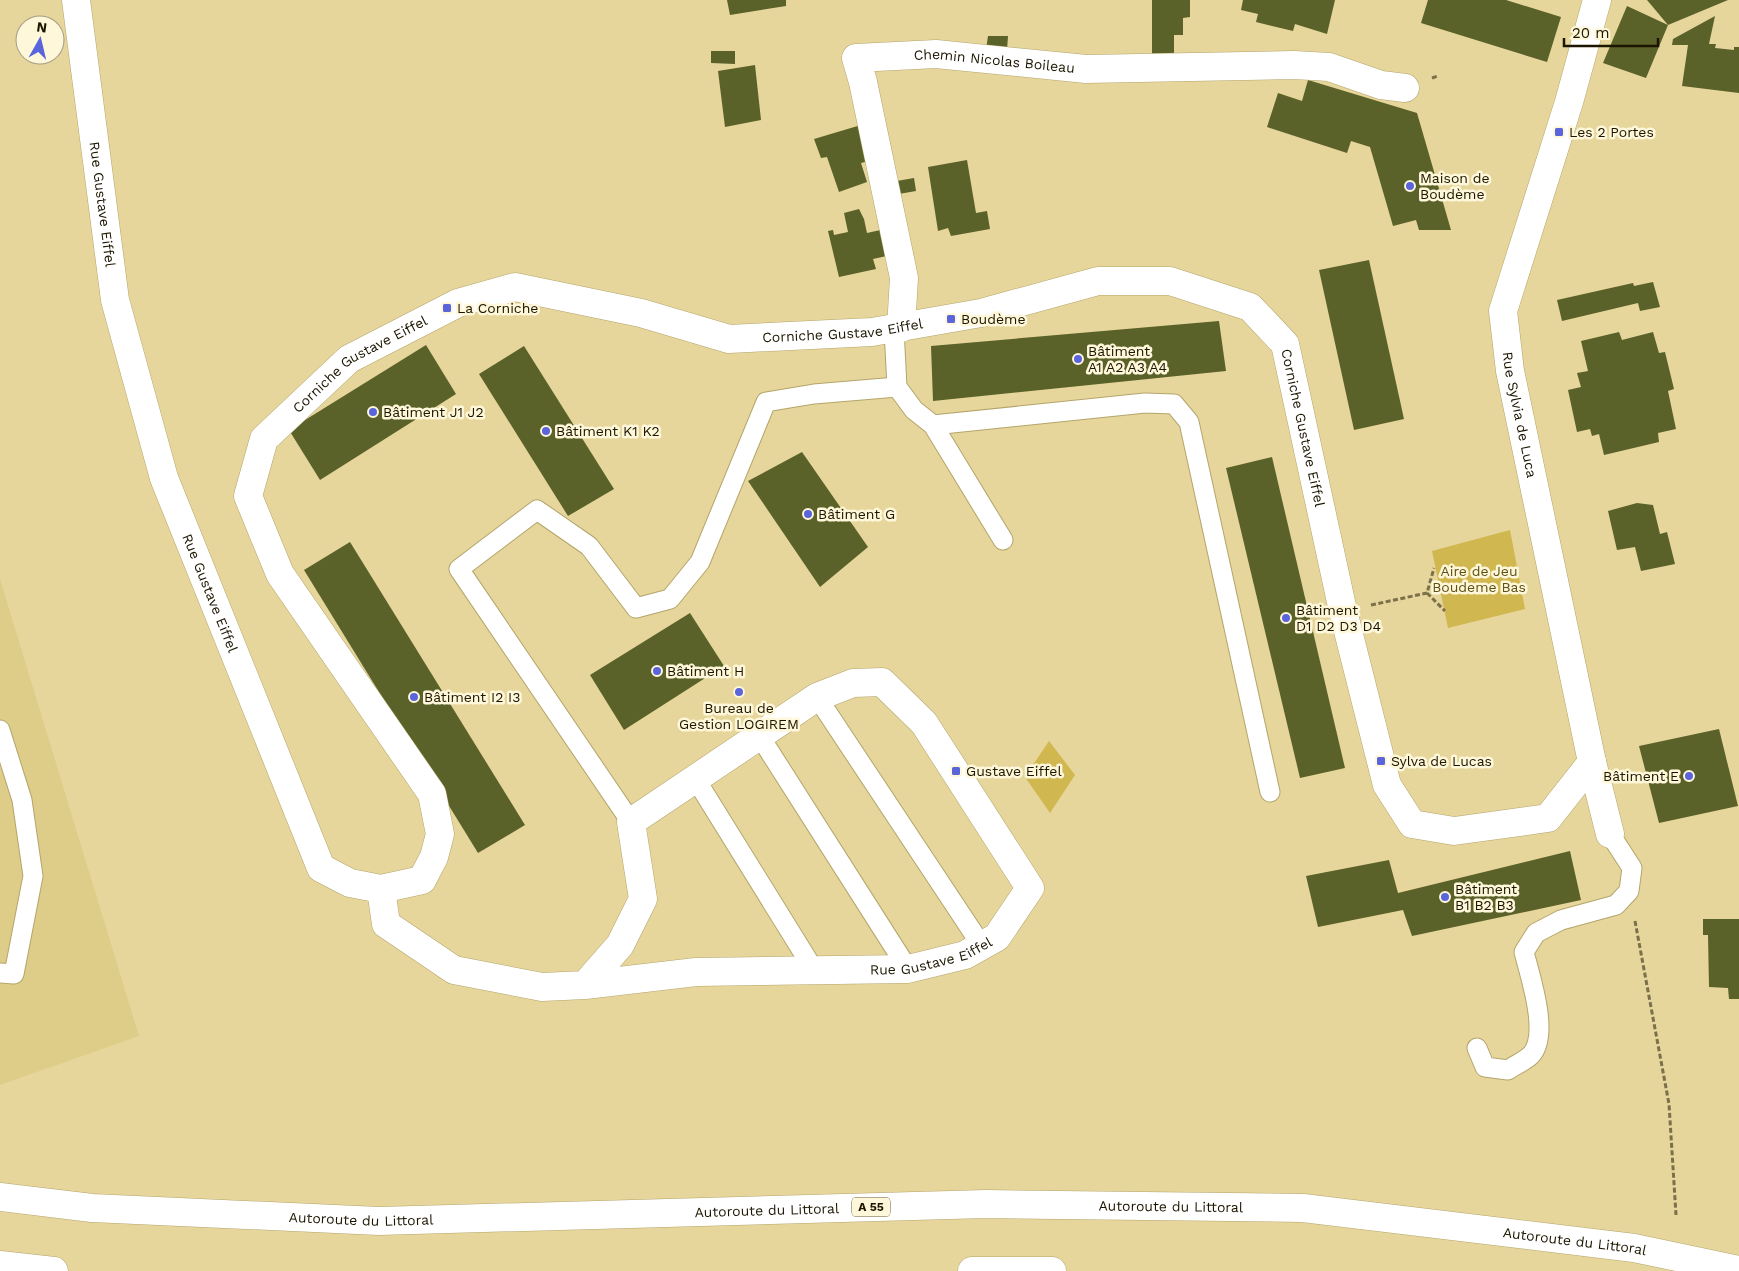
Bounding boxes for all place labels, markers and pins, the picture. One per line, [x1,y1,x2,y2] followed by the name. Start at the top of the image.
[1569,124,1654,140] place label: Les 2 Portes
[1553,126,1565,138] marker: Les 2 Portes
[1420,170,1490,202] place label: Maison de Boudème
[1404,180,1416,192] marker: Maison de Boudème
[457,300,538,316] place label: La Corniche
[441,302,453,314] marker: La Corniche
[961,311,1025,327] place label: Boudème
[945,313,957,325] marker: Boudème
[1088,343,1167,375] place label: Bâtiment A1 A2 A3 A4
[1072,353,1084,365] marker: Bâtiment A1 A2 A3 A4
[383,404,484,420] place label: Bâtiment J1 J2
[367,406,379,418] marker: Bâtiment J1 J2
[556,423,660,439] place label: Bâtiment K1 K2
[540,425,552,437] marker: Bâtiment K1 K2
[818,506,895,522] place label: Bâtiment G
[802,508,814,520] marker: Bâtiment G
[1296,602,1381,634] place label: Bâtiment D1 D2 D3 D4
[1280,612,1292,624] marker: Bâtiment D1 D2 D3 D4
[667,663,744,679] place label: Bâtiment H
[651,665,663,677] marker: Bâtiment H
[733,686,745,698] marker: Bureau de Gestion LOGIREM
[424,689,520,705] place label: Bâtiment I2 I3
[408,691,420,703] marker: Bâtiment I2 I3
[679,700,799,732] place label: Bureau de Gestion LOGIREM
[1391,753,1492,769] place label: Sylva de Lucas
[1375,755,1387,767] marker: Sylva de Lucas
[966,763,1062,779] place label: Gustave Eiffel
[950,765,962,777] marker: Gustave Eiffel
[1603,768,1679,784] place label: Bâtiment E
[1683,770,1695,782] marker: Bâtiment E
[1455,881,1517,913] place label: Bâtiment B1 B2 B3
[1439,891,1451,903] marker: Bâtiment B1 B2 B3

